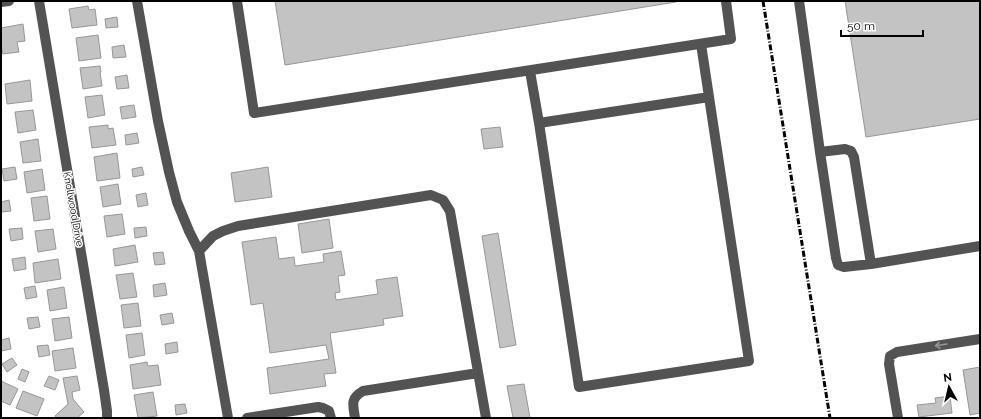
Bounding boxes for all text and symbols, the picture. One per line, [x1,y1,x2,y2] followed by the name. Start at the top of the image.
[841,12,923,38] scale bar
[847,19,875,33] text: 50 m
[61,171,86,248] street label: Knollwood Drive
[935,341,948,349] one-way arrow
[929,367,969,407] north arrow
[943,371,953,385] text: N

